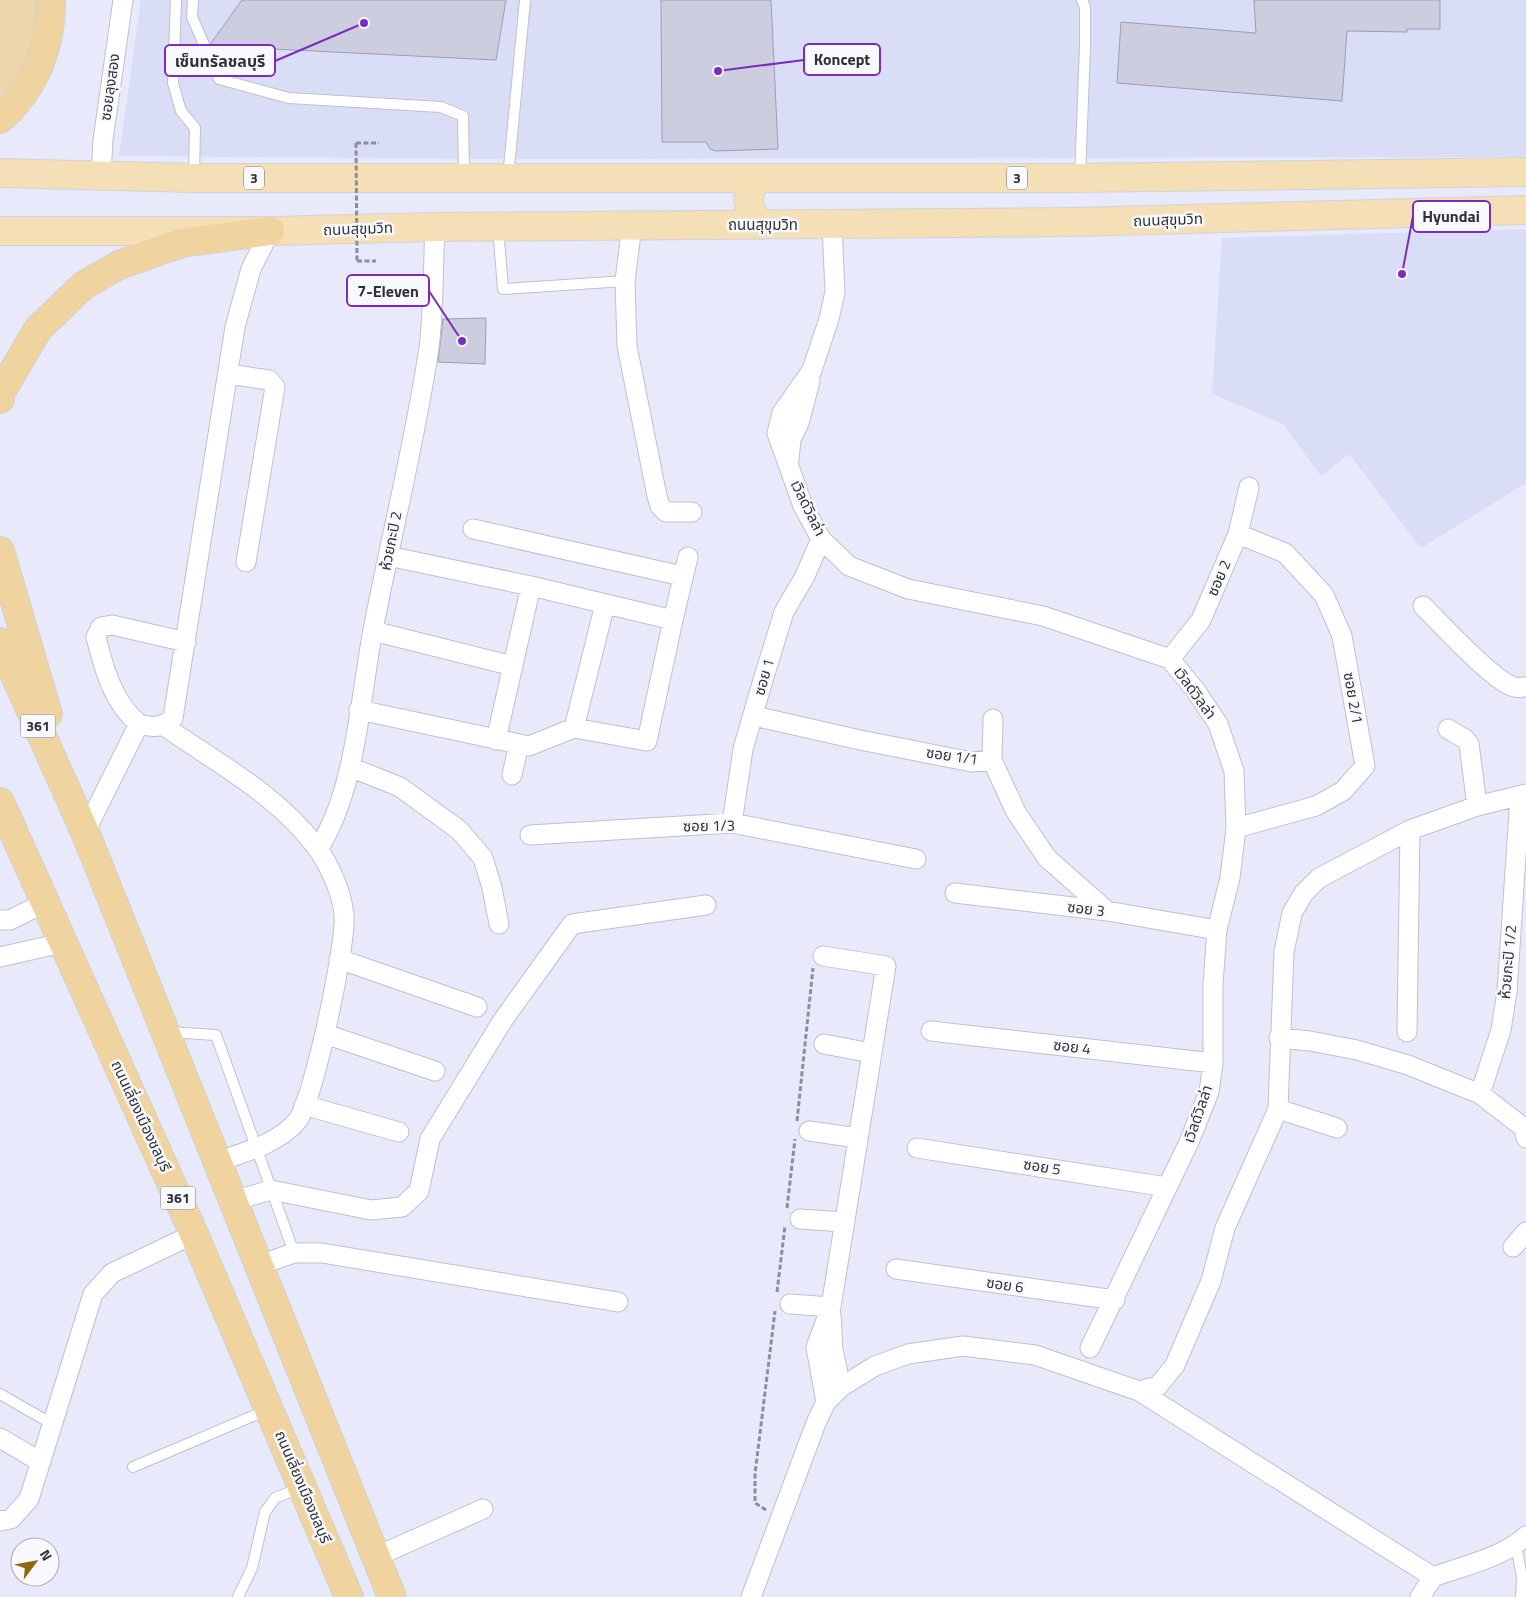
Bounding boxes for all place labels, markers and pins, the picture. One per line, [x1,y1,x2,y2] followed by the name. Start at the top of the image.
[804,44,880,75] callout: Koncept
[165,45,275,76] callout: เซ็นทรัลชลบุรี
[1413,201,1490,232] callout: Hyundai
[347,275,429,306] callout: 7-Eleven

